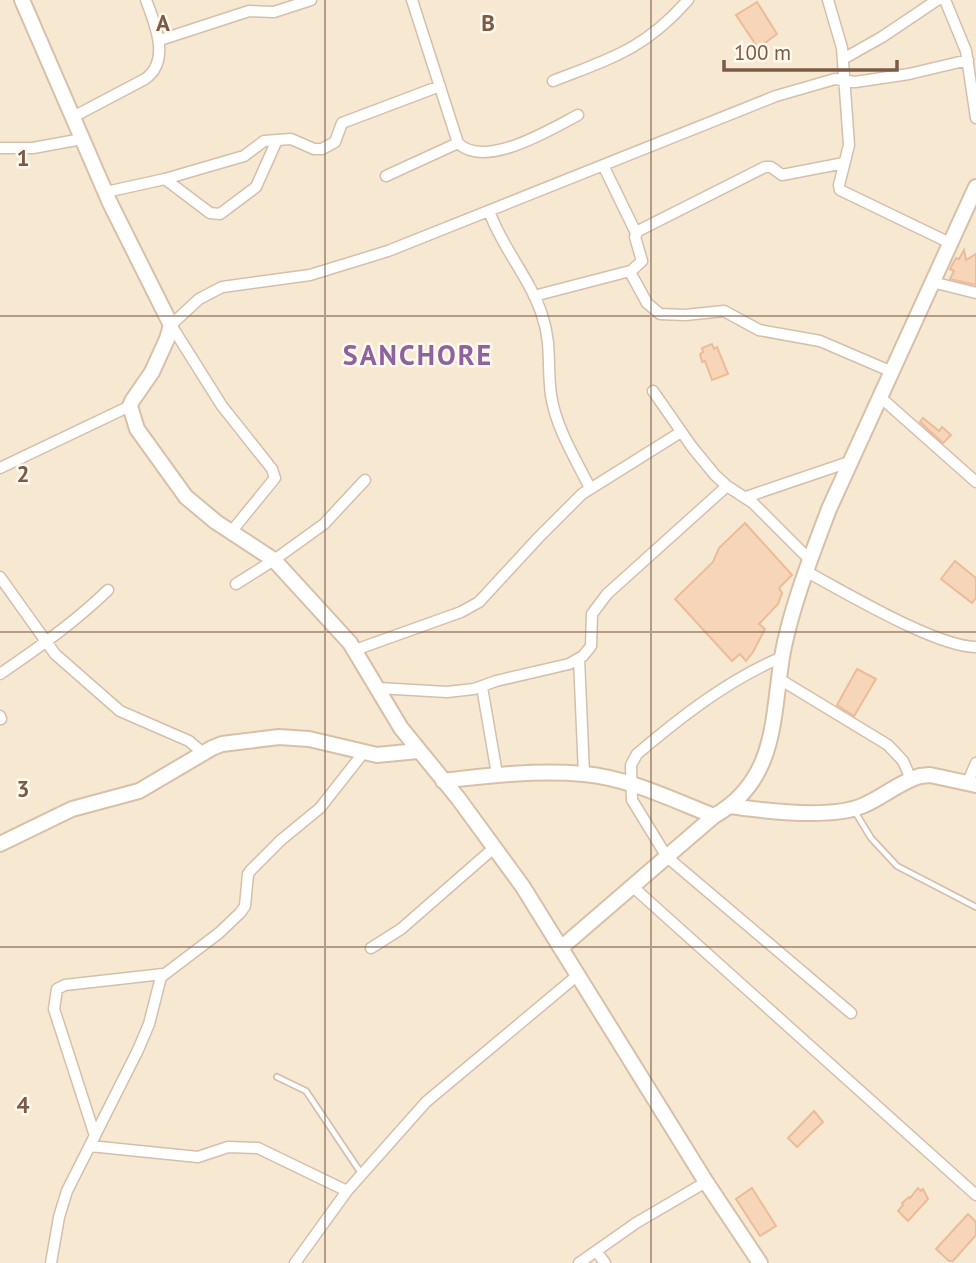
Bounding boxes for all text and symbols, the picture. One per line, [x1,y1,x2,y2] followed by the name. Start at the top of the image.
[156,8,170,37] text: A
[481,8,495,37] text: B
[724,28,897,72] scale bar
[734,39,791,66] text: 100 m
[16,143,30,172] text: 1
[343,336,493,373] district label: SANCHORE
[16,459,30,488] text: 2
[16,774,30,803] text: 3
[16,1090,30,1119] text: 4

